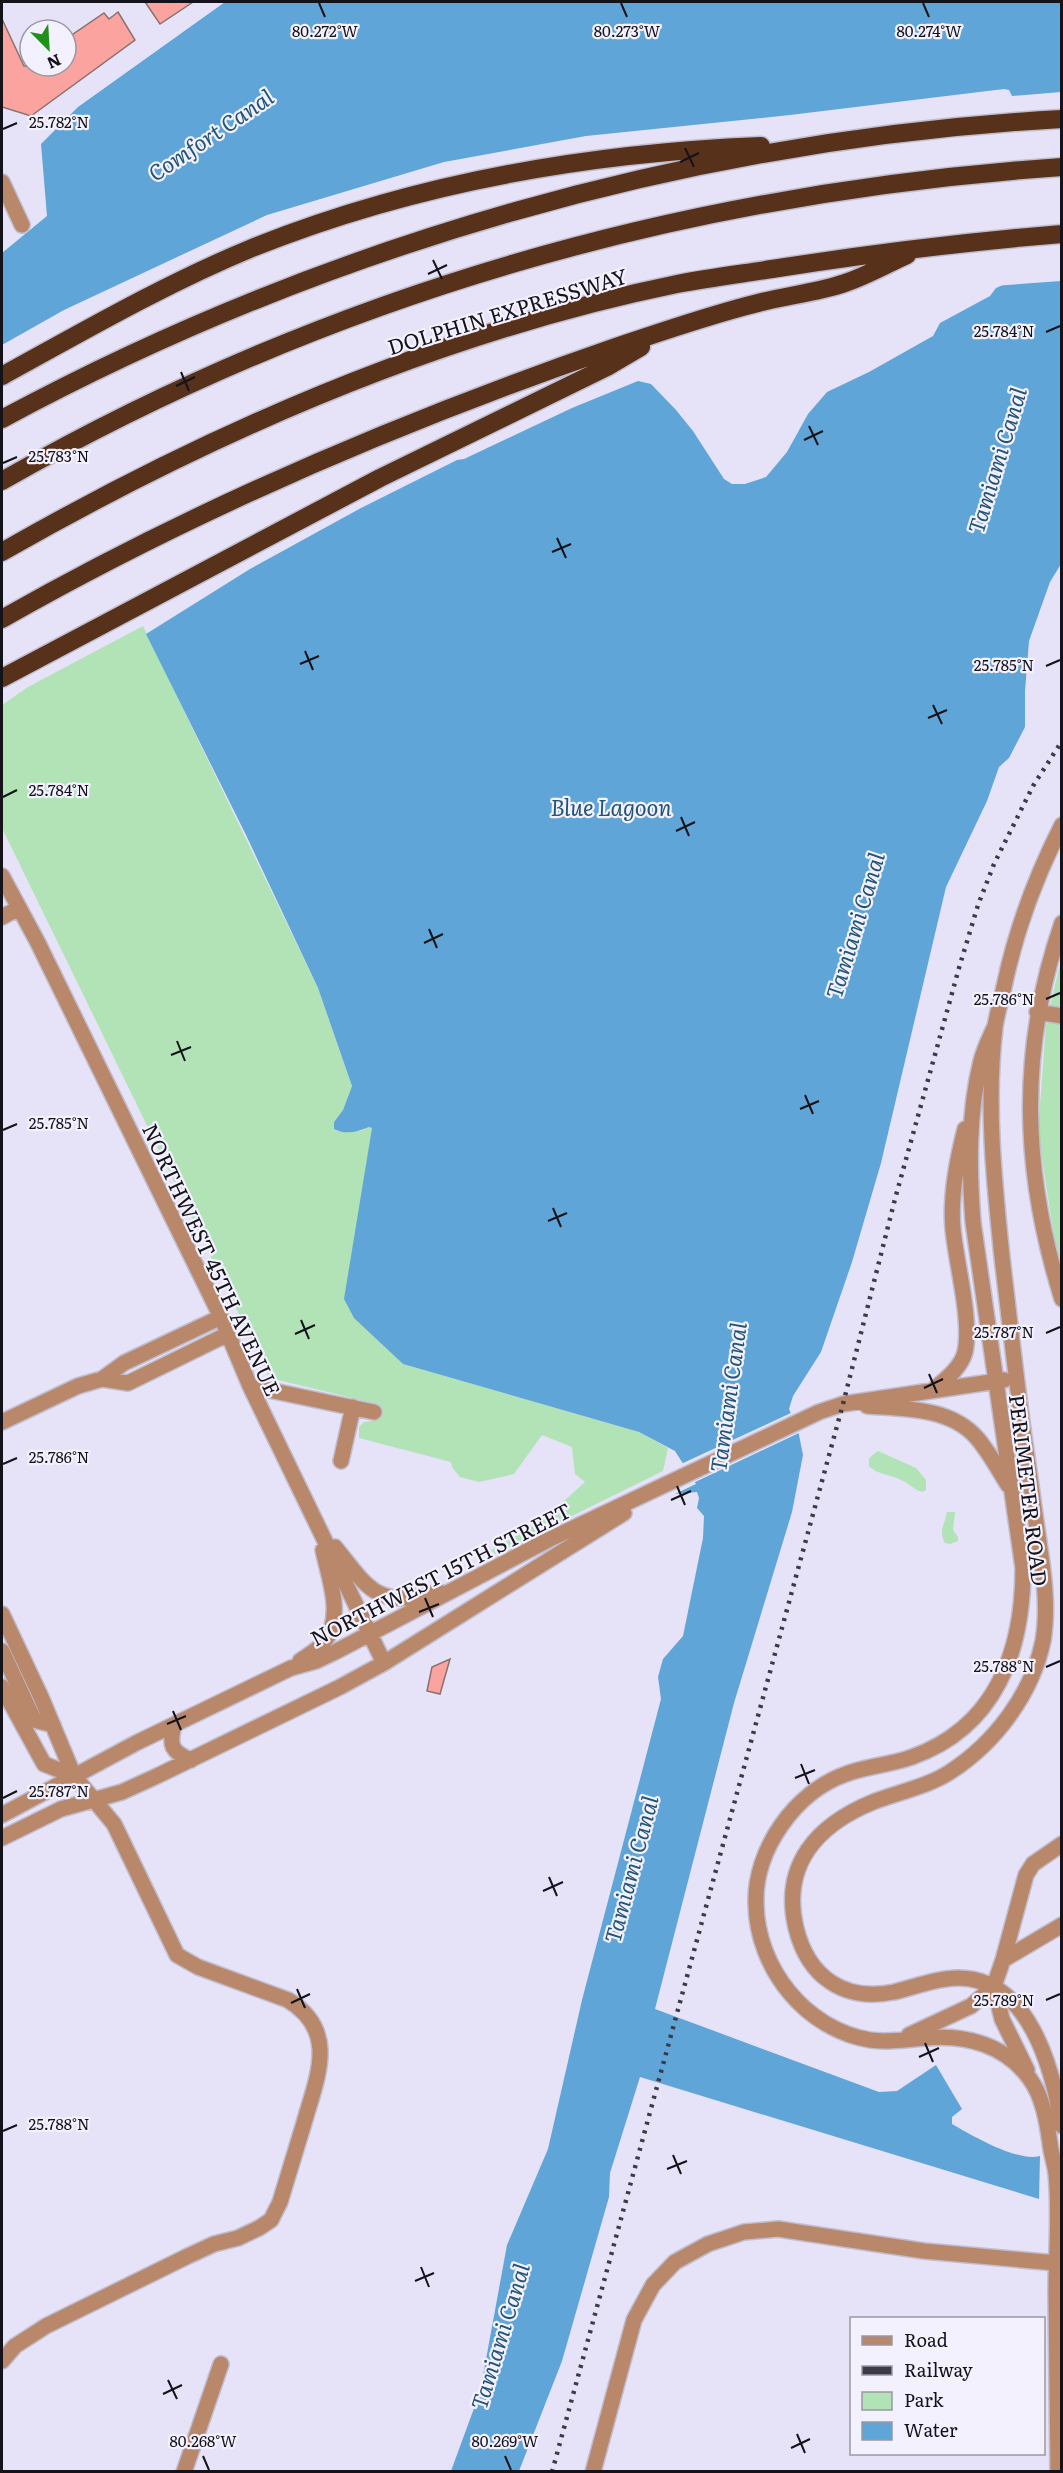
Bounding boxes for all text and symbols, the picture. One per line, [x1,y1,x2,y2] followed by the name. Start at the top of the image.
[18,18,78,78] north arrow
[292,19,359,42] text: 80.272°W
[594,19,661,42] text: 80.273°W
[896,19,962,42] text: 80.274°W
[43,49,66,76] text: N
[141,79,280,188] water label: Comfort Canal
[29,110,89,133] text: 25.782°N
[383,259,631,361] street label: DOLPHIN EXPRESSWAY
[974,319,1034,342] text: 25.784°N
[958,382,1034,537] water label: Tamiami Canal
[29,444,89,467] text: 25.783°N
[974,653,1034,676] text: 25.785°N
[29,778,89,801] text: 25.784°N
[550,790,672,823] water label: Blue Lagoon
[816,847,892,1002] water label: Tamiami Canal
[974,987,1034,1010] text: 25.786°N
[29,1111,89,1134] text: 25.785°N
[136,1118,290,1400] street label: NORTHWEST 45TH AVENUE
[700,1319,754,1474] water label: Tamiami Canal
[974,1320,1034,1343] text: 25.787°N
[1003,1392,1057,1588] street label: PERIMETER ROAD
[29,1445,89,1468] text: 25.786°N
[304,1494,576,1652] street label: NORTHWEST 15TH STREET
[974,1654,1034,1677] text: 25.788°N
[29,1779,89,1802] text: 25.787°N
[595,1791,666,1946] water label: Tamiami Canal
[974,1988,1034,2011] text: 25.789°N
[29,2112,89,2135] text: 25.788°N
[461,2258,537,2413] water label: Tamiami Canal
[850,2317,1045,2455] legend
[904,2326,948,2353] text: Road
[904,2356,973,2383] text: Railway
[904,2386,945,2413] text: Park
[904,2416,958,2443] text: Water
[169,2429,237,2452] text: 80.268°W
[472,2429,539,2452] text: 80.269°W

